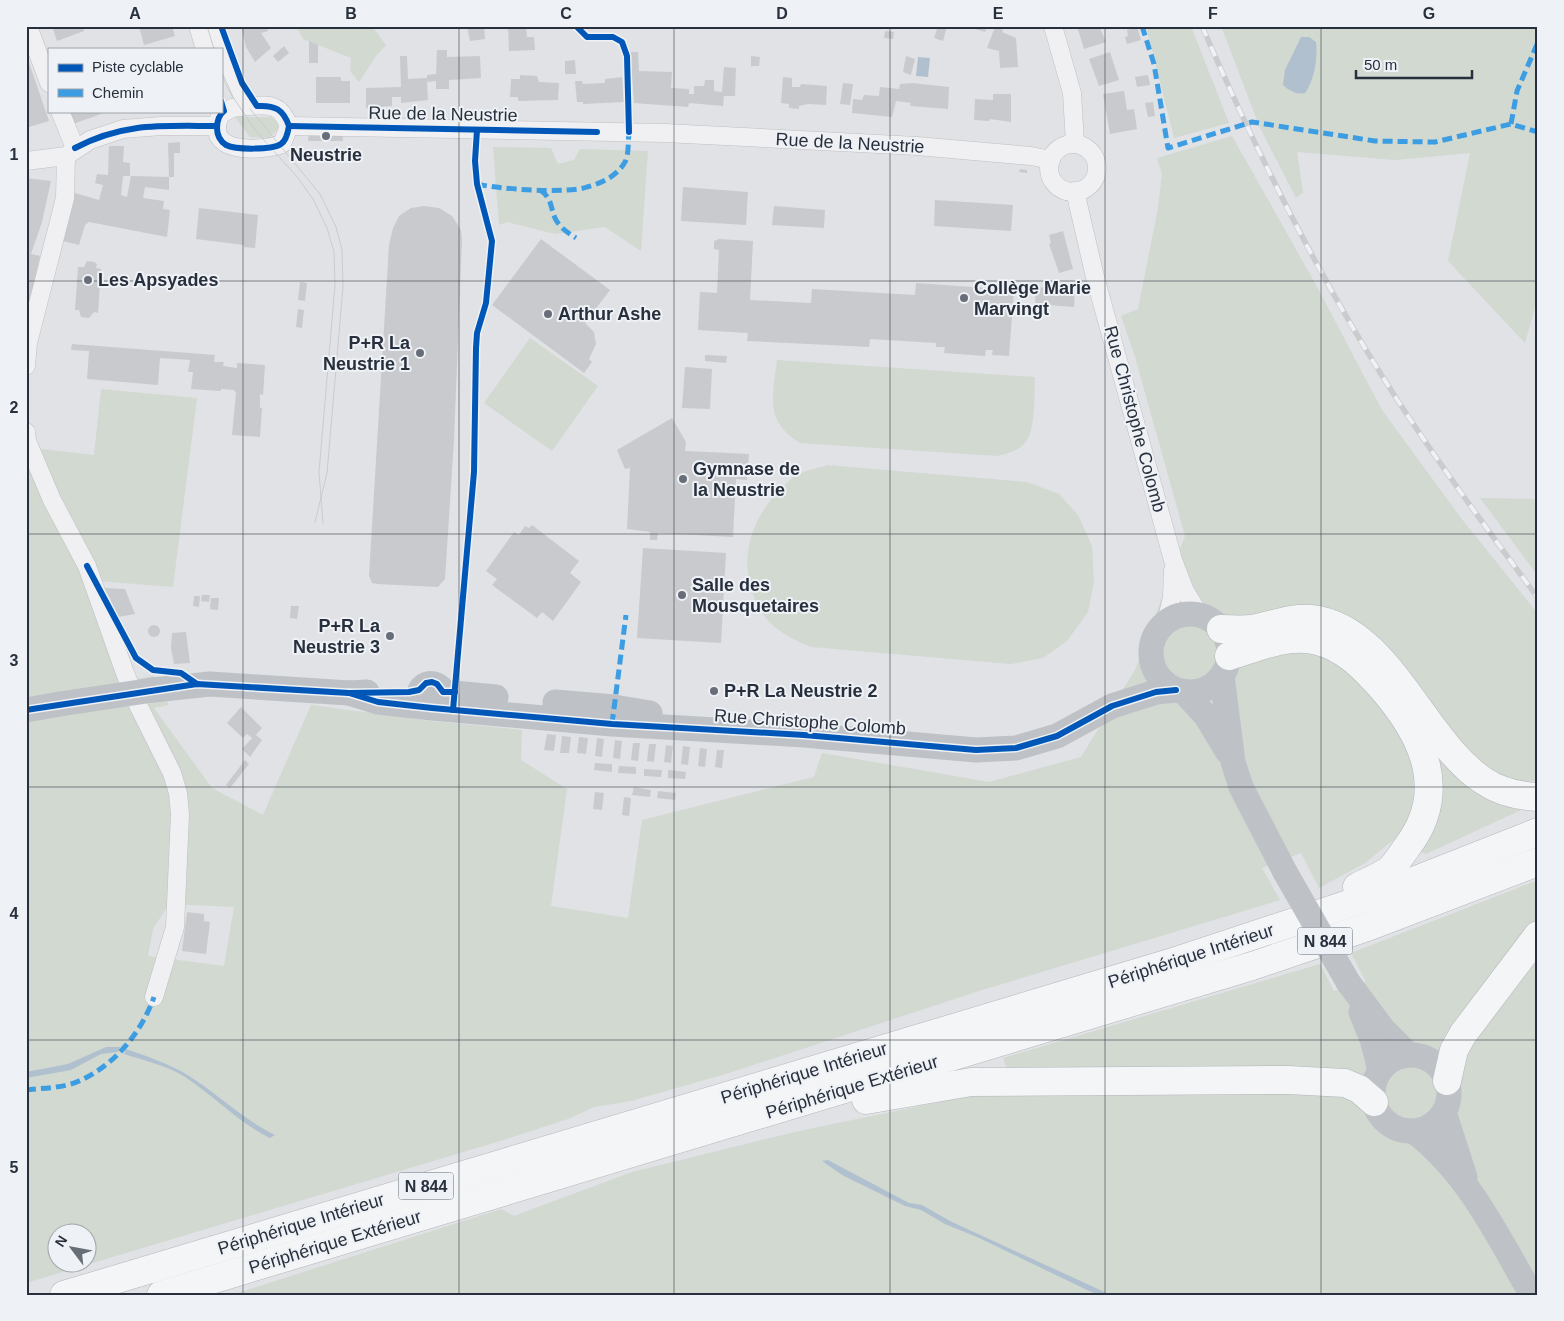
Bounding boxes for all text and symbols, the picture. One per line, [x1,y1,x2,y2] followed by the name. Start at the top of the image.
[129,5,141,22] text: A
[345,5,357,22] text: B
[560,5,572,22] text: C
[776,5,788,22] text: D
[993,5,1004,22] text: E
[1208,5,1218,22] text: F
[1423,5,1435,22] text: G
[48,48,222,112] legend
[1356,48,1473,80] scale bar
[1364,56,1397,73] text: 50 m
[92,58,184,75] text: Piste cyclable
[92,84,144,101] text: Chemin
[368,103,518,125] street label: Rue de la Neustrie
[775,129,925,157] street label: Rue de la Neustrie
[320,130,332,142] marker: Neustrie
[290,145,362,165] place label: Neustrie
[10,146,19,163] text: 1
[98,270,218,290] place label: Les Apsyades
[82,274,94,286] marker: Les Apsyades
[974,278,1091,319] place label: Collège Marie Marvingt
[958,292,970,304] marker: Collège Marie Marvingt
[558,304,661,324] place label: Arthur Ashe
[542,308,554,320] marker: Arthur Ashe
[1100,324,1170,514] street label: Rue Christophe Colomb
[323,333,411,374] place label: P+R La Neustrie 1
[414,347,426,359] marker: P+R La Neustrie 1
[10,399,19,416] text: 2
[693,459,800,500] place label: Gymnase de la Neustrie
[677,473,689,485] marker: Gymnase de la Neustrie
[692,575,819,616] place label: Salle des Mousquetaires
[676,589,688,601] marker: Salle des Mousquetaires
[293,616,381,657] place label: P+R La Neustrie 3
[384,630,396,642] marker: P+R La Neustrie 3
[10,652,19,669] text: 3
[724,681,878,701] place label: P+R La Neustrie 2
[708,685,720,697] marker: P+R La Neustrie 2
[713,705,907,739] street label: Rue Christophe Colomb
[10,905,19,922] text: 4
[1106,920,1276,992] street label: Périphérique Intérieur
[1298,928,1352,954] road number: N 844
[718,1038,890,1108] street label: Périphérique Intérieur
[763,1051,941,1123] street label: Périphérique Extérieur
[10,1159,19,1176] text: 5
[398,1172,454,1200] road number: N 844
[215,1189,387,1259] street label: Périphérique Intérieur
[246,1206,424,1278] street label: Périphérique Extérieur
[48,1224,98,1274] north arrow
[52,1233,70,1250] text: N

